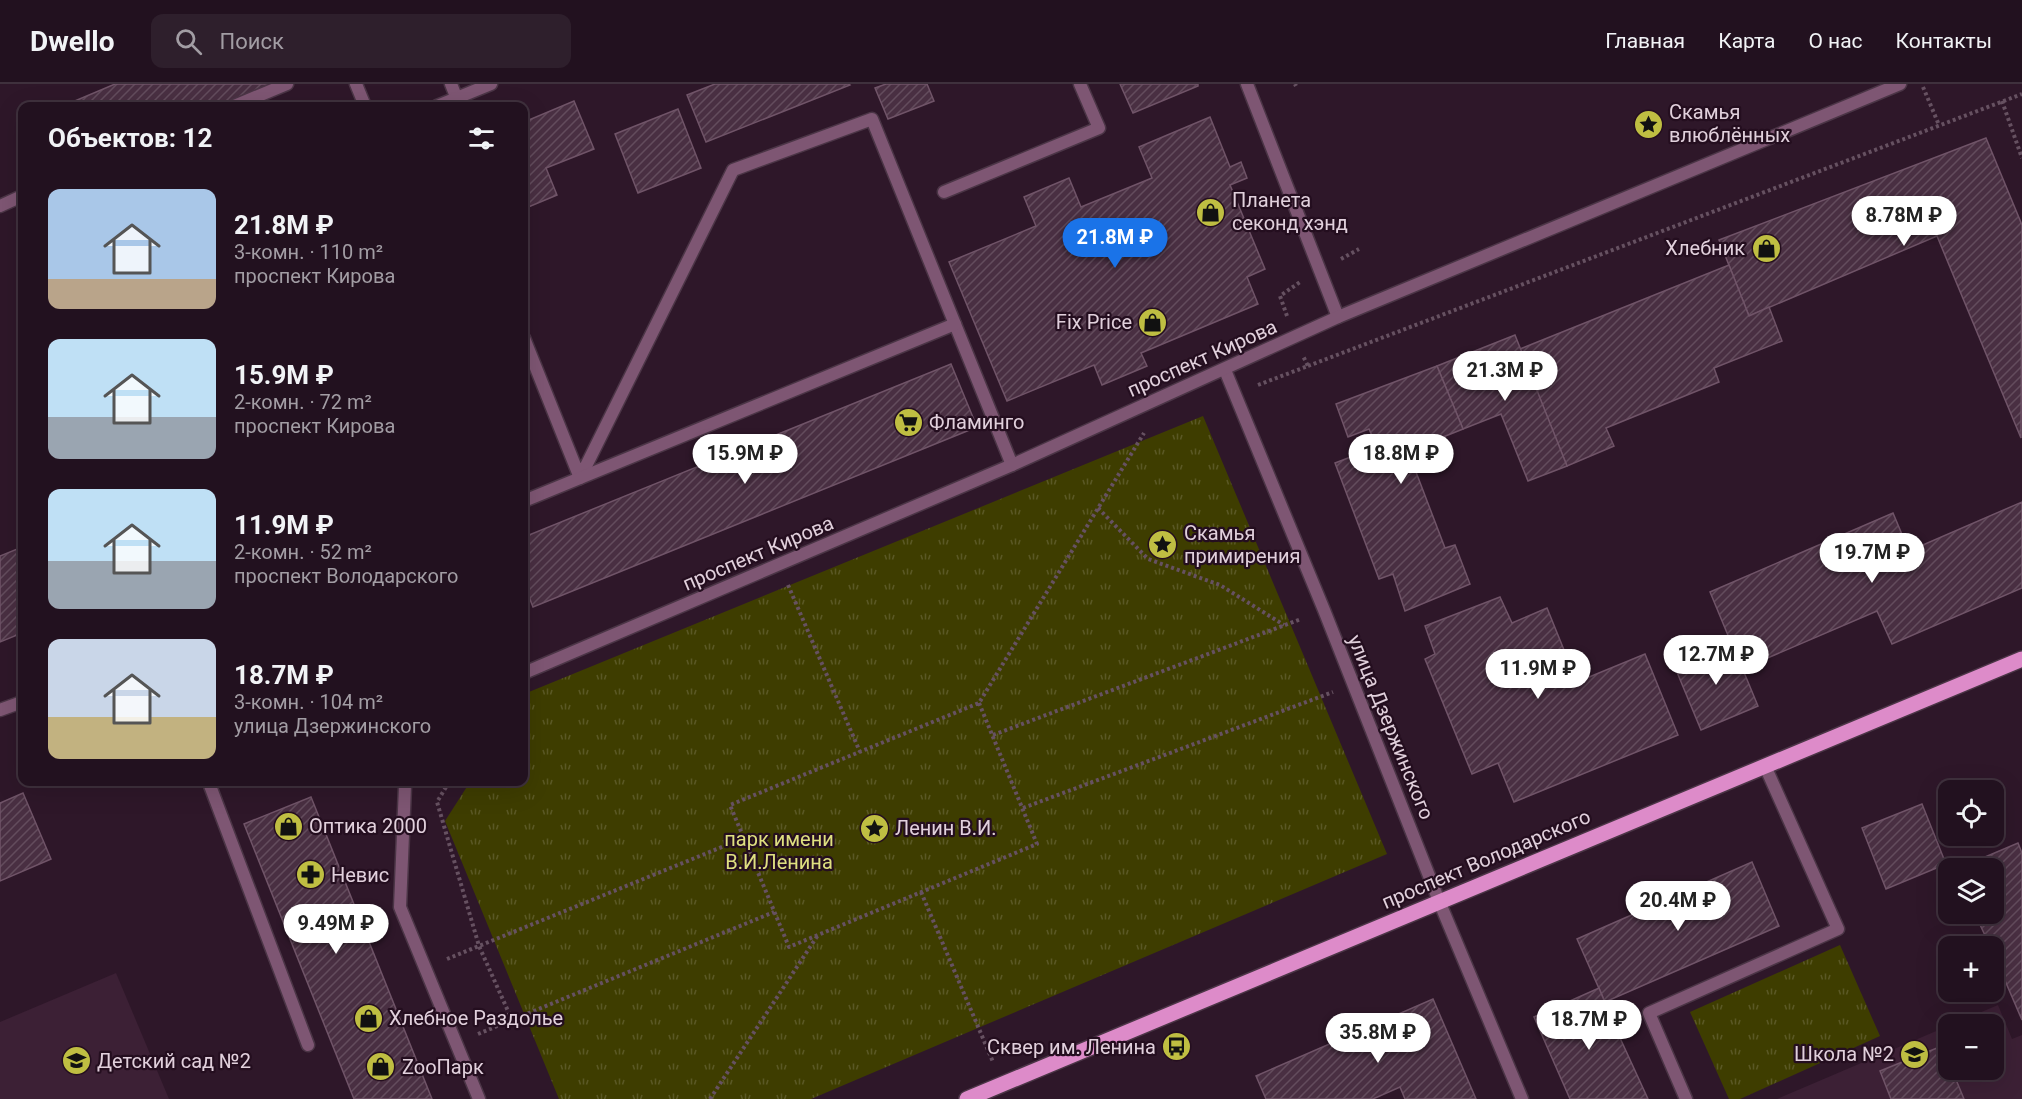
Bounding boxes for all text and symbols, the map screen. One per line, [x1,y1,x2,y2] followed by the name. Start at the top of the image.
[151,14,571,68] search box
[30,25,115,58] text: Dwello
[172,25,205,58] icon: search
[220,29,284,54] text: Поиск
[1605,29,1685,53] text: Главная
[1718,29,1775,53] text: Карта
[1808,29,1863,53] text: О нас
[1896,29,1992,53] text: Контакты
[1669,100,1790,147] place label: Скамья влюблённых
[1632,108,1664,140] place icon: Скамья влюблённых
[465,122,498,155] icon: filters
[48,123,212,153] text: Объектов: 12
[1232,188,1348,235] place label: Планета секонд хэнд
[1195,196,1227,228] shop icon: Планета секонд хэнд
[1849,196,1959,247] pin: 8.78M ₽
[1866,203,1942,227] text: 8.78M ₽
[234,210,334,240] text: 21.8M ₽
[96,213,168,285] icon: home
[1060,218,1170,269] pin: 21.8M ₽
[1077,225,1153,249] text: 21.8M ₽
[1750,232,1782,264] shop icon: Хлебник
[1665,236,1745,260] place label: Хлебник
[234,240,383,264] text: 3-комн. · 110 m²
[234,264,395,288] text: проспект Кирова
[1137,306,1169,338] shop icon: Fix Price
[1056,310,1132,334] place label: Fix Price
[1123,314,1281,402] street label: проспект Кирова
[1450,351,1560,402] pin: 21.3M ₽
[1467,358,1543,382] text: 21.3M ₽
[234,360,334,390] text: 15.9M ₽
[96,363,168,435] icon: home
[234,390,372,414] text: 2-комн. · 72 m²
[892,406,924,438] supermarket icon: Фламинго
[929,410,1024,434] place label: Фламинго
[234,414,395,438] text: проспект Кирова
[690,434,800,485] pin: 15.9M ₽
[1346,434,1456,485] pin: 18.8M ₽
[707,441,783,465] text: 15.9M ₽
[1363,441,1439,465] text: 18.8M ₽
[234,510,334,540] text: 11.9M ₽
[679,510,837,596] street label: проспект Кирова
[96,513,168,585] icon: home
[1184,521,1301,568] place label: Скамья примирения
[1147,529,1179,561] place icon: Скамья примирения
[1817,533,1927,584] pin: 19.7M ₽
[234,540,372,564] text: 2-комн. · 52 m²
[1834,540,1910,564] text: 19.7M ₽
[234,564,458,588] text: проспект Володарского
[1343,631,1439,823] street label: улица Дзержинского
[1661,635,1771,686] pin: 12.7M ₽
[1678,642,1754,666] text: 12.7M ₽
[1483,649,1593,700] pin: 11.9M ₽
[1500,656,1576,680] text: 11.9M ₽
[234,660,334,690] text: 18.7M ₽
[96,663,168,735] icon: home
[234,690,383,714] text: 3-комн. · 104 m²
[234,714,431,738] text: улица Дзержинского
[1938,780,2004,1080] map controls
[1938,780,2004,846] button: locate
[1378,804,1594,914] street label: проспект Володарского
[272,810,304,842] shop icon: Оптика 2000
[858,812,890,844] place icon: Ленин В.И.
[309,814,427,838] place label: Оптика 2000
[895,816,997,840] place label: Ленин В.И.
[724,827,834,874] park label: парк имени В.И.Ленина
[1938,858,2004,924] button: layers
[294,859,326,891] pharmacy icon: Невис
[331,863,389,887] place label: Невис
[1623,881,1733,932] pin: 20.4M ₽
[1640,888,1716,912] text: 20.4M ₽
[281,904,391,955] pin: 9.49M ₽
[298,911,374,935] text: 9.49M ₽
[1938,936,2004,1002] button: +
[1534,1000,1644,1051] pin: 18.7M ₽
[352,1002,384,1034] shop icon: Хлебное Раздолье
[389,1006,563,1030] place label: Хлебное Раздолье
[1551,1007,1627,1031] text: 18.7M ₽
[1323,1013,1433,1064] pin: 35.8M ₽
[1938,1014,2004,1080] button: −
[1340,1020,1416,1044] text: 35.8M ₽
[1161,1031,1193,1063] bus stop icon: Сквер им. Ленина
[987,1035,1156,1059] place label: Сквер им. Ленина
[1899,1038,1931,1070] school or university icon: Школа №2
[1794,1042,1894,1066] place label: Школа №2
[60,1045,92,1077] school or university icon: Детский сад №2
[97,1049,251,1073] place label: Детский сад №2
[365,1051,397,1083] shop icon: ZooПарк
[402,1055,484,1079] place label: ZooПарк

